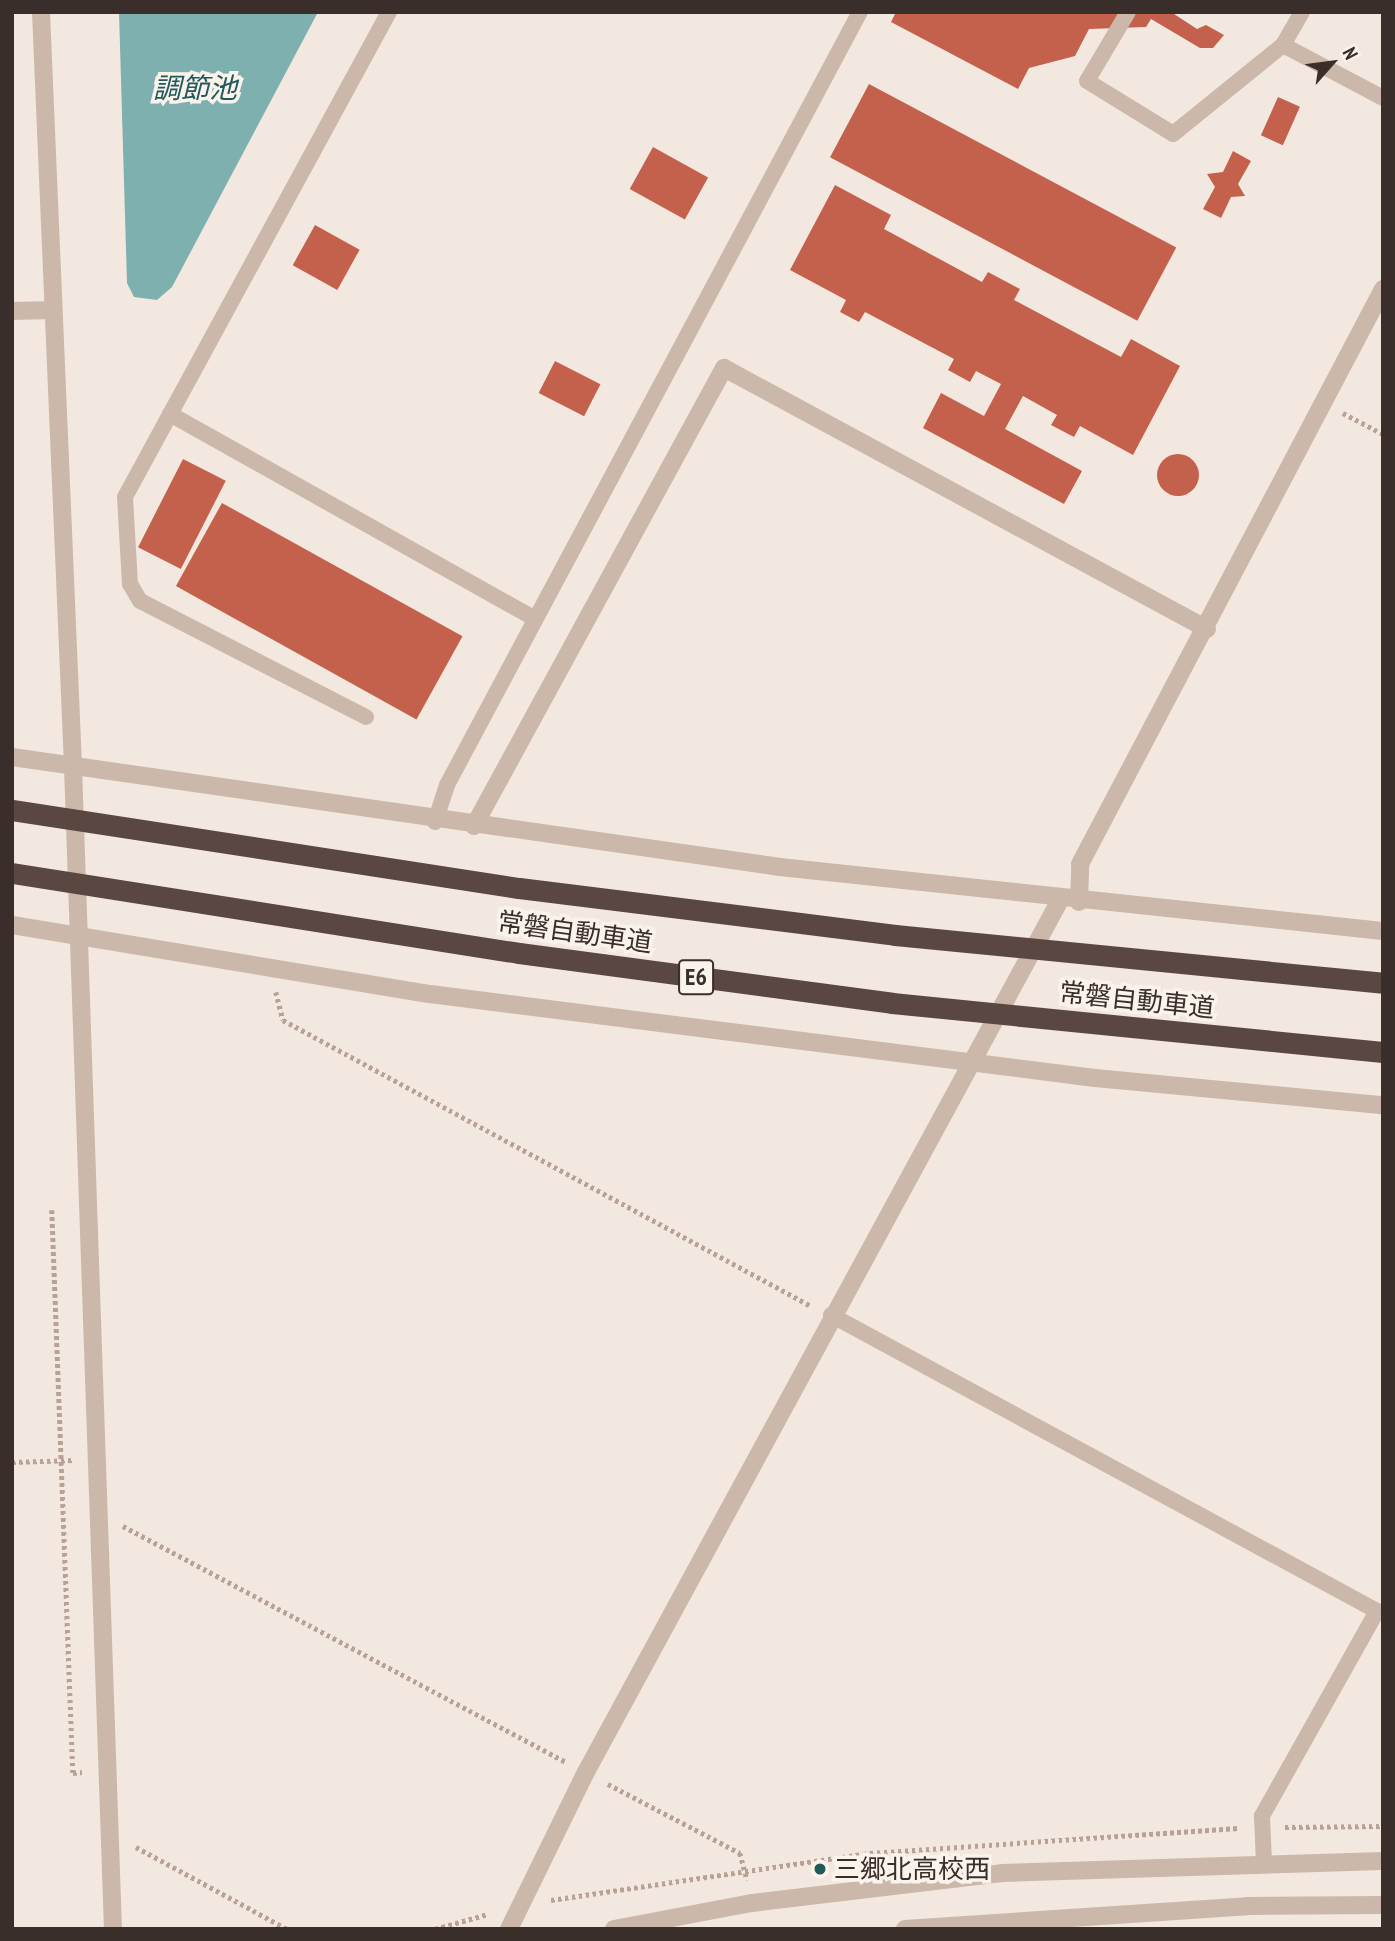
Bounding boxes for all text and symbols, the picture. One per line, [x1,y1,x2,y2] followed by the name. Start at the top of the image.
[1297,28,1367,98] north arrow
[1338,43,1364,63] text: N
[153,71,237,105] water label: 調節池
[496,906,654,958] street label: 常磐自動車道
[677,957,715,998] road number: E6
[1058,976,1216,1024] street label: 常磐自動車道
[834,1853,990,1885] place label: 三郷北高校西
[812,1861,828,1877] marker: 三郷北高校西

